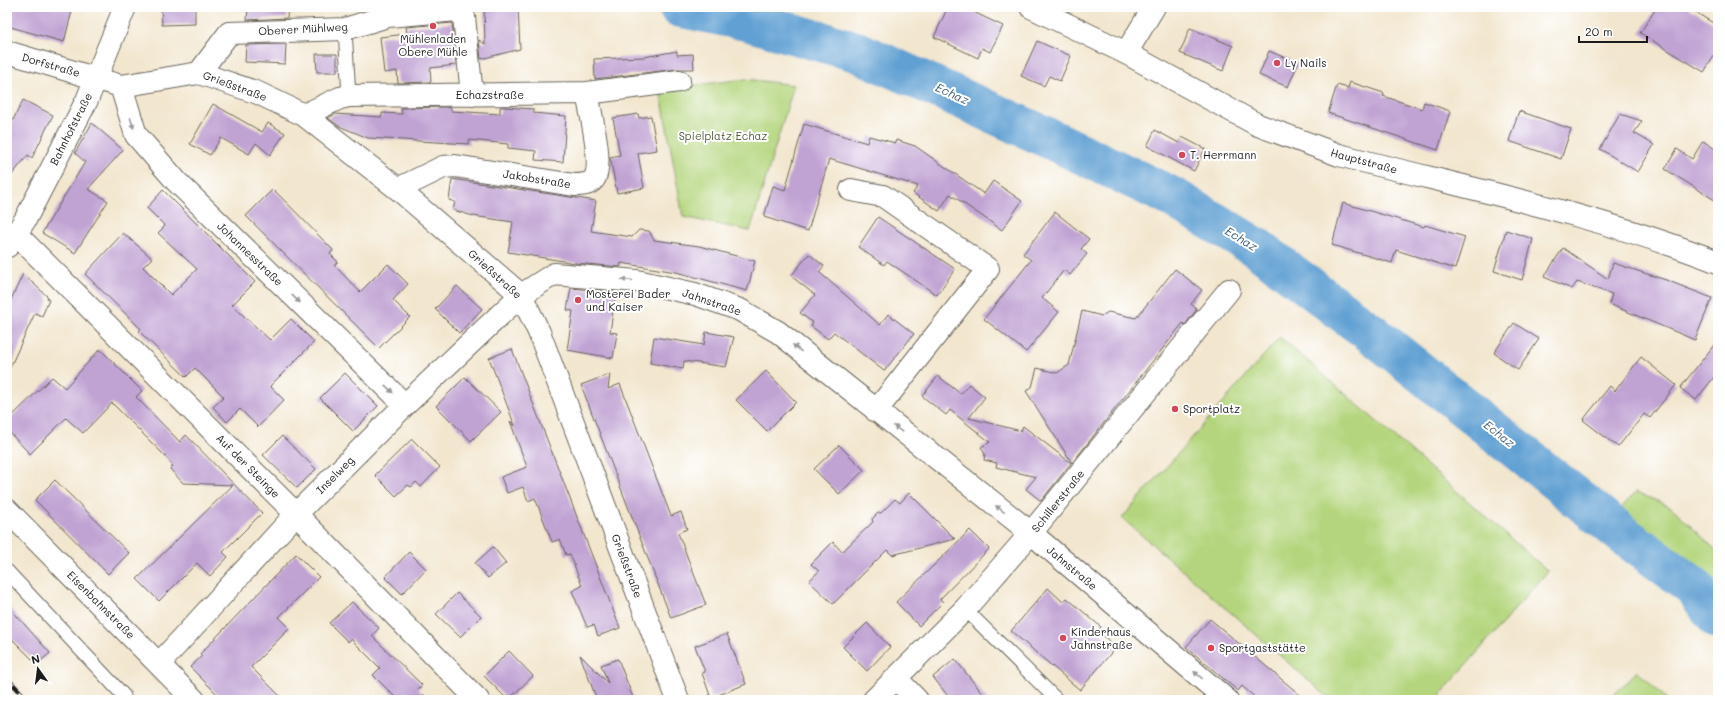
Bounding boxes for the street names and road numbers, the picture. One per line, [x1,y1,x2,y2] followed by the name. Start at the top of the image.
[258,19,348,38] street label: Oberer Mühlweg
[20,49,82,80] street label: Dorfstraße
[201,67,269,104] street label: Grießstraße
[456,87,524,102] street label: Echazstraße
[46,90,95,168] street label: Bahnhofstraße
[1329,144,1399,177] street label: Hauptstraße
[502,166,572,191] street label: Jakobstraße
[214,218,287,289] street label: Johannesstraße
[465,246,525,302] street label: Grießstraße
[681,284,744,319] street label: Jahnstraße
[213,430,284,501] street label: Auf der Steinge
[313,453,357,497] street label: Inselweg
[1028,466,1088,535] street label: Schillerstraße
[608,532,647,600] street label: Grießstraße
[1044,542,1101,593] street label: Jahnstraße
[64,567,139,642] street label: Eisenbahnstraße

